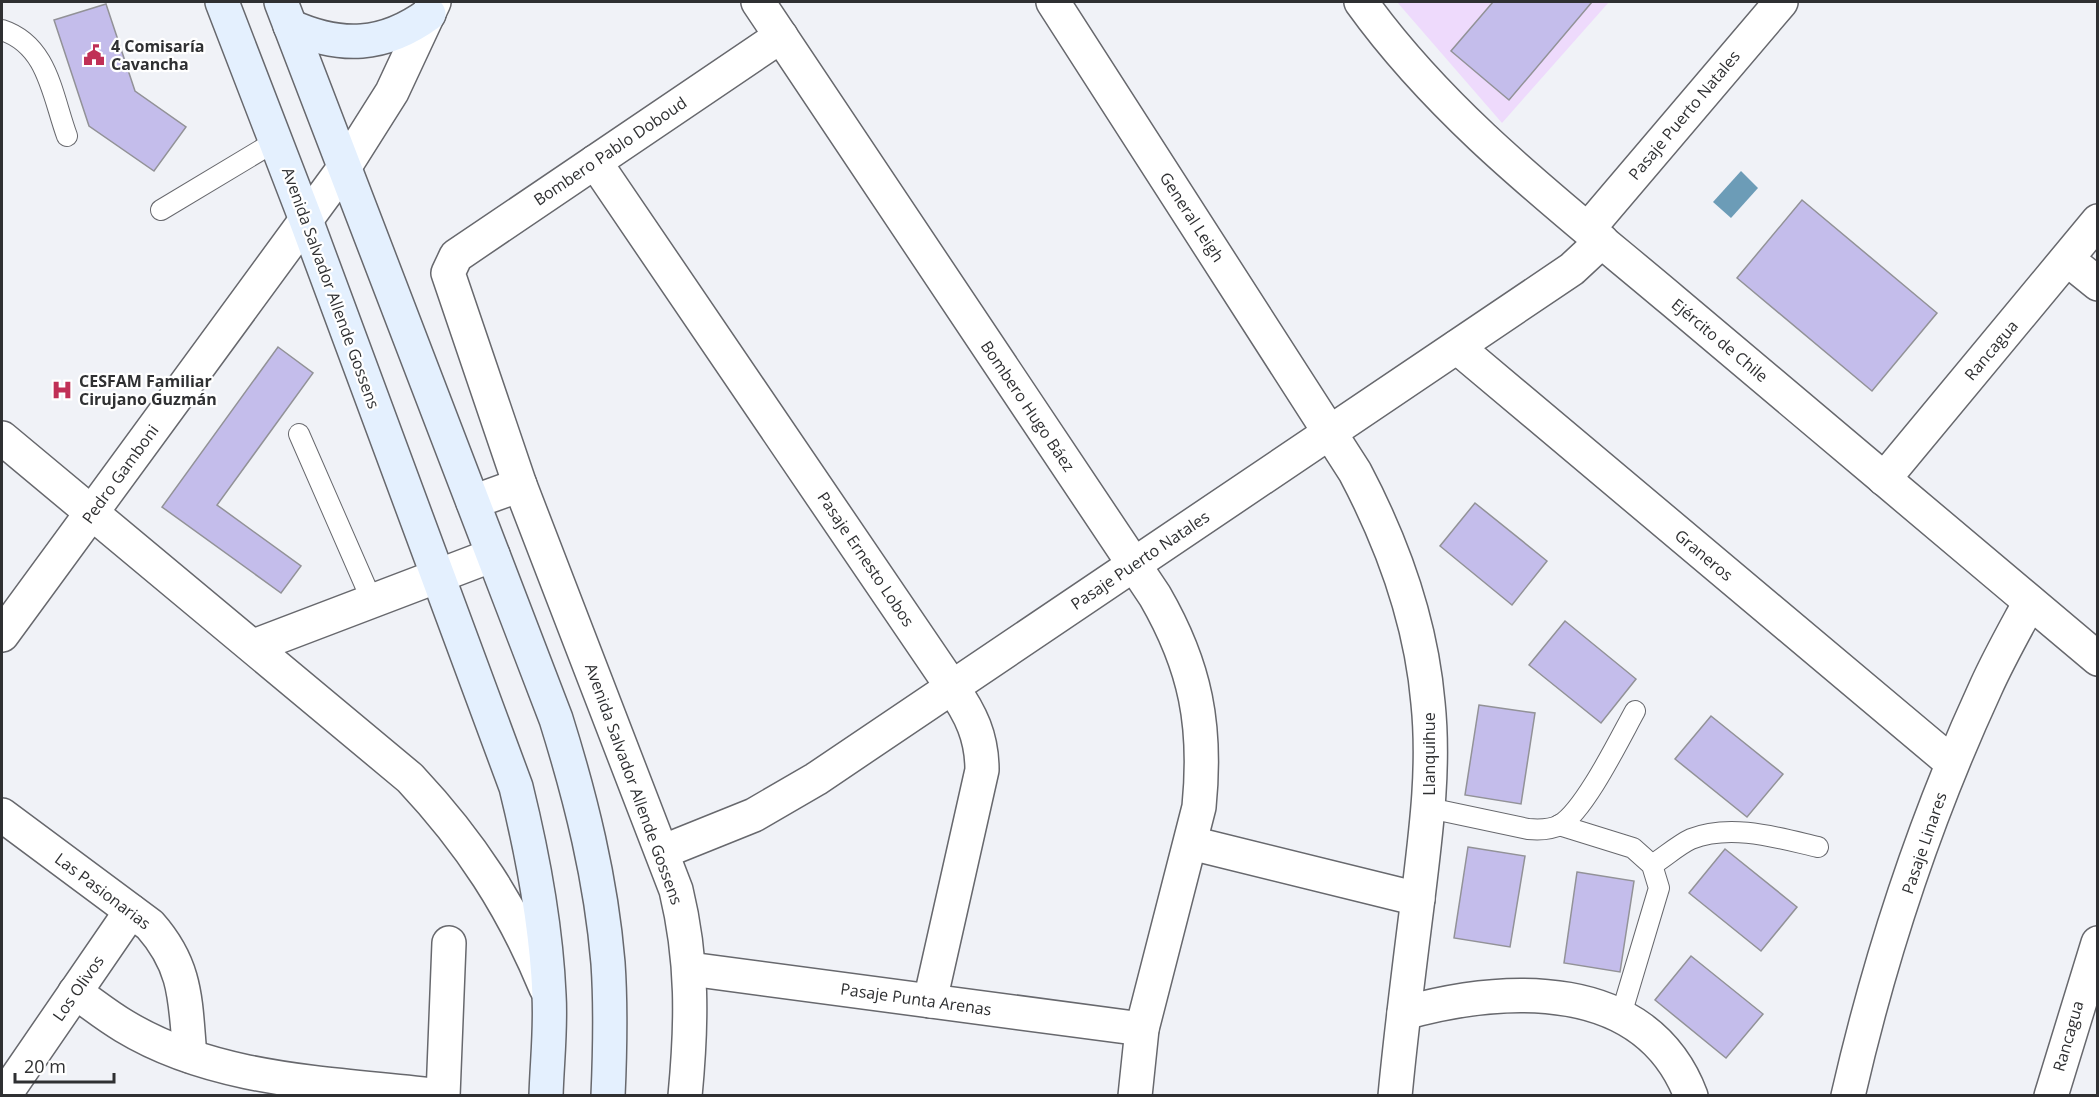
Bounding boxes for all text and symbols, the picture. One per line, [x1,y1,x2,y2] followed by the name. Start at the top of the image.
[111,35,204,75] place label: 4 Comisaría Cavancha
[82,43,106,67] public building icon: 4 Comisaría Cavancha
[1623,46,1745,184] street label: Pasaje Puerto Natales
[529,91,691,211] street label: Bombero Pablo Doboud
[277,164,385,412] street label: Avenida Salvador Allende Gossens
[1155,168,1229,266] street label: General Leigh
[1667,293,1773,387] street label: Ejército de Chile
[1959,315,2023,385] street label: Rancagua
[976,336,1080,476] street label: Bombero Hugo Báez
[79,370,217,410] place label: CESFAM Familiar Cirujano Guzmán
[50,378,74,402] hospital icon: CESFAM Familiar Cirujano Guzmán
[77,420,163,528] street label: Pedro Gamboni
[813,487,919,631] street label: Pasaje Ernesto Lobos
[1066,505,1214,615] street label: Pasaje Puerto Natales
[1670,524,1738,586] street label: Graneros
[580,660,688,908] street label: Avenida Salvador Allende Gossens
[1418,712,1440,796] street label: Llanquihue
[1896,789,1952,897] street label: Pasaje Linares
[51,848,155,934] street label: Las Pasionarias
[47,951,109,1025] street label: Los Olivos
[839,978,993,1020] street label: Pasaje Punta Arenas
[2047,998,2089,1074] street label: Rancagua
[15,1046,114,1084] scale bar
[24,1054,66,1078] text: 20 m

